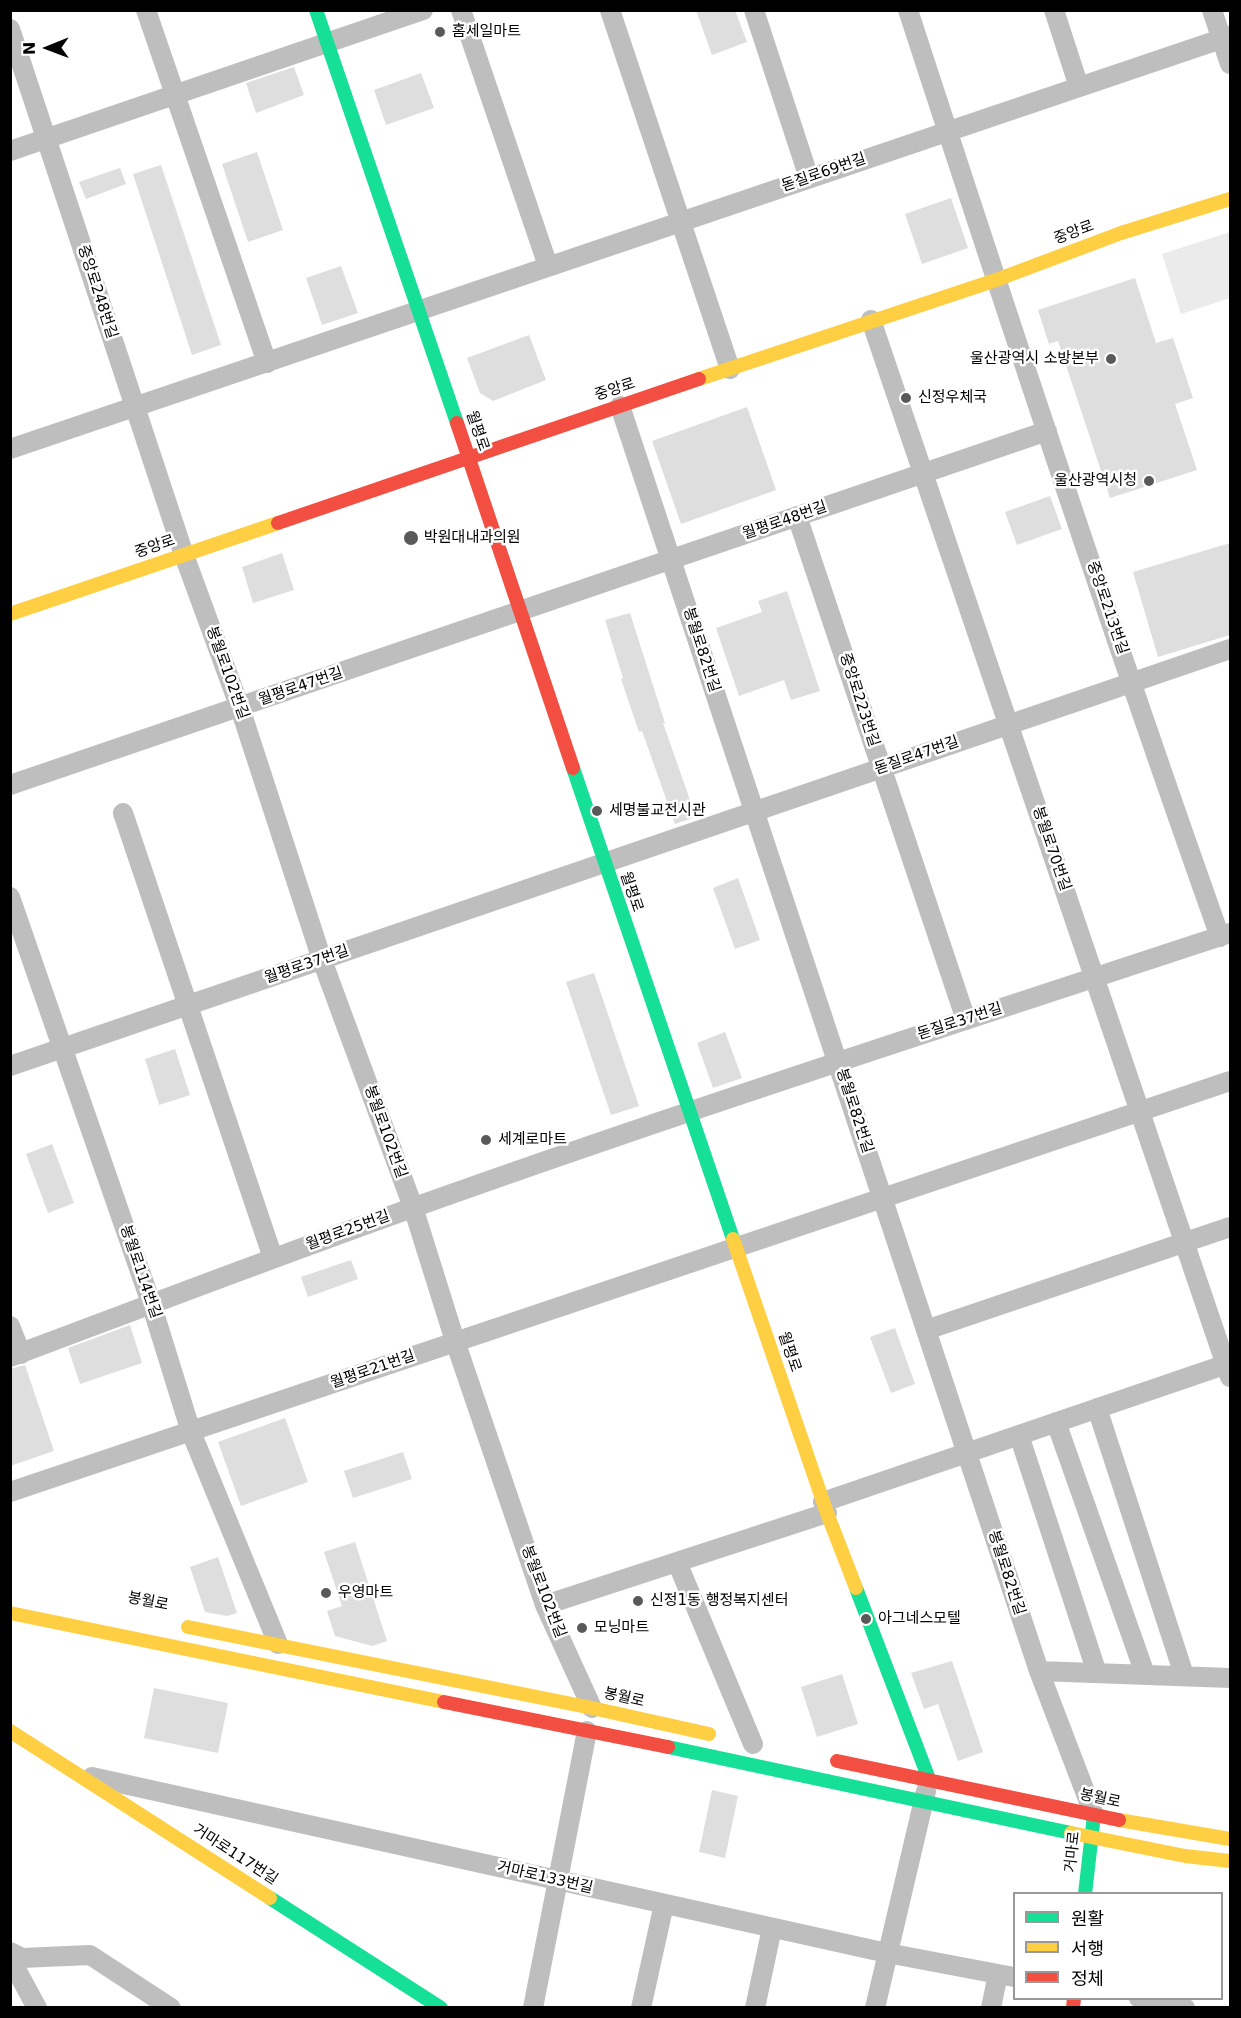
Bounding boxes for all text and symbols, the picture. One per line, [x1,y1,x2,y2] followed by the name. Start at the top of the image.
[18,18,78,78] north arrow
[452,23,521,41] place label: 홈세일마트
[433,25,447,39] marker: 홈세일마트
[20,41,39,55] text: N
[779,150,869,196] street label: 돋질로69번길
[1051,217,1097,249] street label: 중앙로
[73,243,121,341] street label: 중앙로248번길
[970,350,1099,368] place label: 울산광역시 소방본부
[1104,352,1118,366] marker: 울산광역시 소방본부
[593,375,637,405] street label: 중앙로
[918,389,987,407] place label: 신정우체국
[899,391,913,405] marker: 신정우체국
[462,408,492,454] street label: 월평로
[1054,472,1137,490] place label: 울산광역시청
[1142,474,1156,488] marker: 울산광역시청
[740,498,830,544] street label: 월평로48번길
[402,529,420,547] marker: 박원대내과의원
[424,529,521,547] place label: 박원대내과의원
[132,532,178,562] street label: 중앙로
[1083,559,1131,657] street label: 중앙로213번길
[679,605,723,695] street label: 봉월로82번길
[202,624,252,722] street label: 봉월로102번길
[835,651,883,749] street label: 중앙로223번길
[256,664,346,710] street label: 월평로47번길
[872,733,962,779] street label: 돋질로47번길
[609,802,706,820] place label: 세명불교전시관
[590,804,604,818] marker: 세명불교전시관
[1028,804,1074,894] street label: 봉월로70번길
[616,869,646,915] street label: 월평로
[262,942,352,988] street label: 월평로37번길
[915,1000,1005,1044] street label: 돋질로37번길
[832,1066,876,1156] street label: 봉월로82번길
[360,1083,410,1181] street label: 봉월로102번길
[498,1131,567,1149] place label: 세계로마트
[479,1133,493,1147] marker: 세계로마트
[304,1207,392,1255] street label: 월평로25번길
[116,1223,164,1321] street label: 봉월로114번길
[774,1329,804,1375] street label: 월평로
[328,1347,418,1393] street label: 월평로21번길
[984,1528,1028,1618] street label: 봉월로82번길
[517,1543,569,1641] street label: 봉월로102번길
[338,1584,393,1602] place label: 우영마트
[319,1586,333,1600] marker: 우영마트
[126,1589,170,1615] street label: 봉월로
[650,1592,789,1610] place label: 신정1동 행정복지센터
[631,1594,645,1608] marker: 신정1동 행정복지센터
[878,1610,961,1628] place label: 아그네스모텔
[859,1612,873,1626] marker: 아그네스모텔
[594,1619,649,1637] place label: 모닝마트
[575,1621,589,1635] marker: 모닝마트
[602,1685,646,1711] street label: 봉월로
[1078,1786,1122,1812] street label: 봉월로
[189,1821,281,1889] street label: 거마로117번길
[1062,1830,1084,1874] street label: 거마로
[495,1858,595,1898] street label: 거마로133번길
[1013,1892,1223,2000] legend
[1071,1908,1104,1929] text: 원활
[1071,1938,1104,1959] text: 서행
[1071,1968,1104,1989] text: 정체

